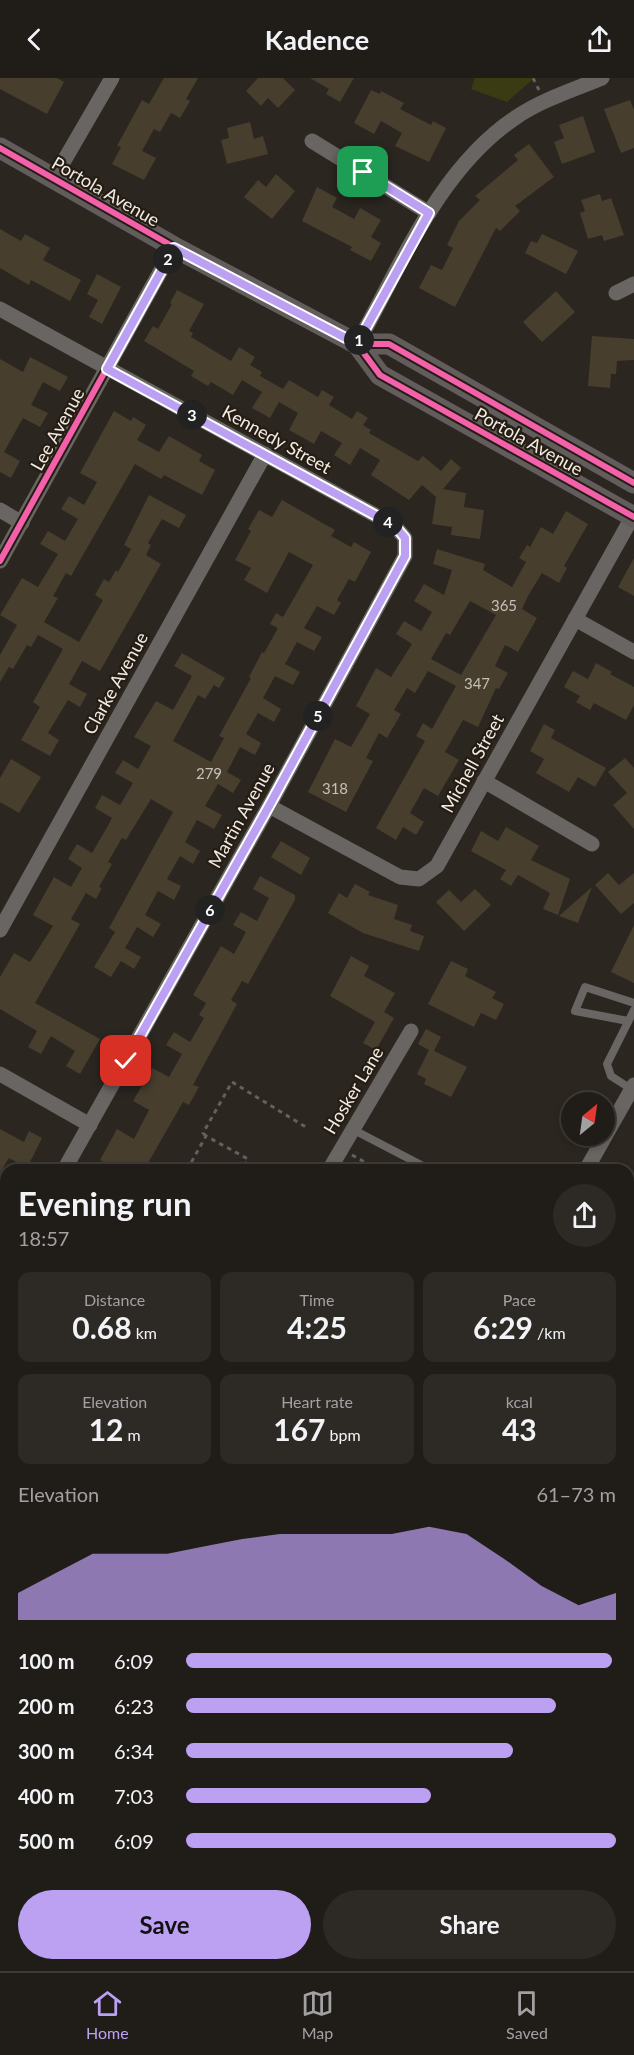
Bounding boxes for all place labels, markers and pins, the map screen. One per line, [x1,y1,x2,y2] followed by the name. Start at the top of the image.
[337,146,388,197] pin
[153,244,183,274] pin: 2
[344,325,374,355] pin: 1
[177,400,207,430] pin: 3
[373,507,403,537] pin: 4
[303,701,333,731] pin: 5
[195,895,225,925] pin: 6
[100,1035,151,1086] pin

